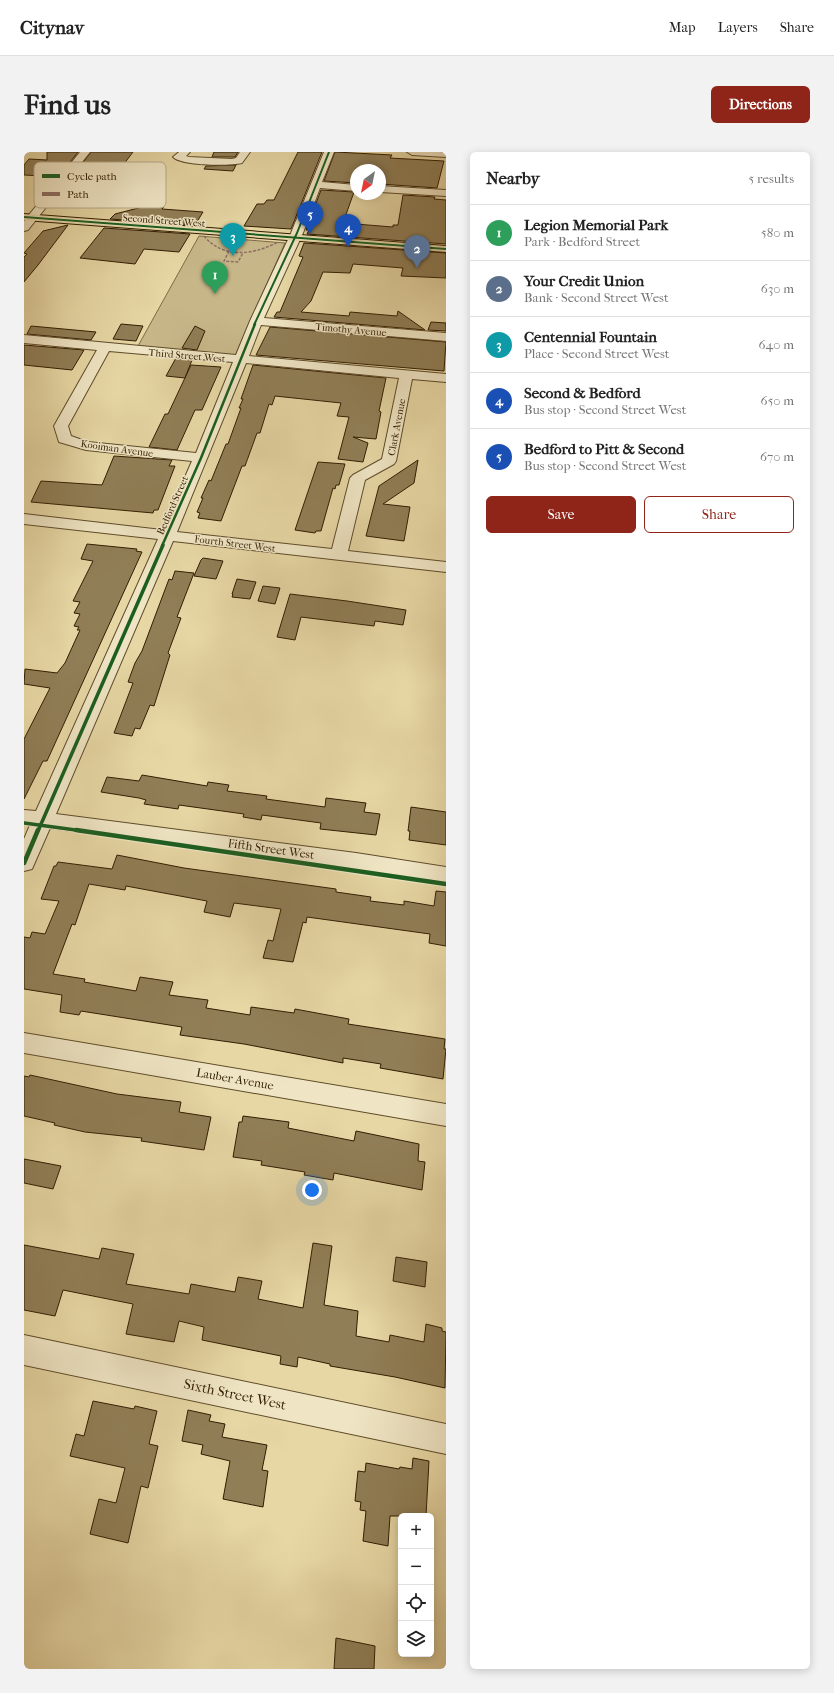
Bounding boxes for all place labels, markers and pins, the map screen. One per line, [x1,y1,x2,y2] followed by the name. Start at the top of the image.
[297,201,323,234] pin: 5
[335,214,361,247] pin: 4
[220,223,246,256] pin: 3
[404,235,430,268] pin: 2
[202,261,228,294] pin: 1

